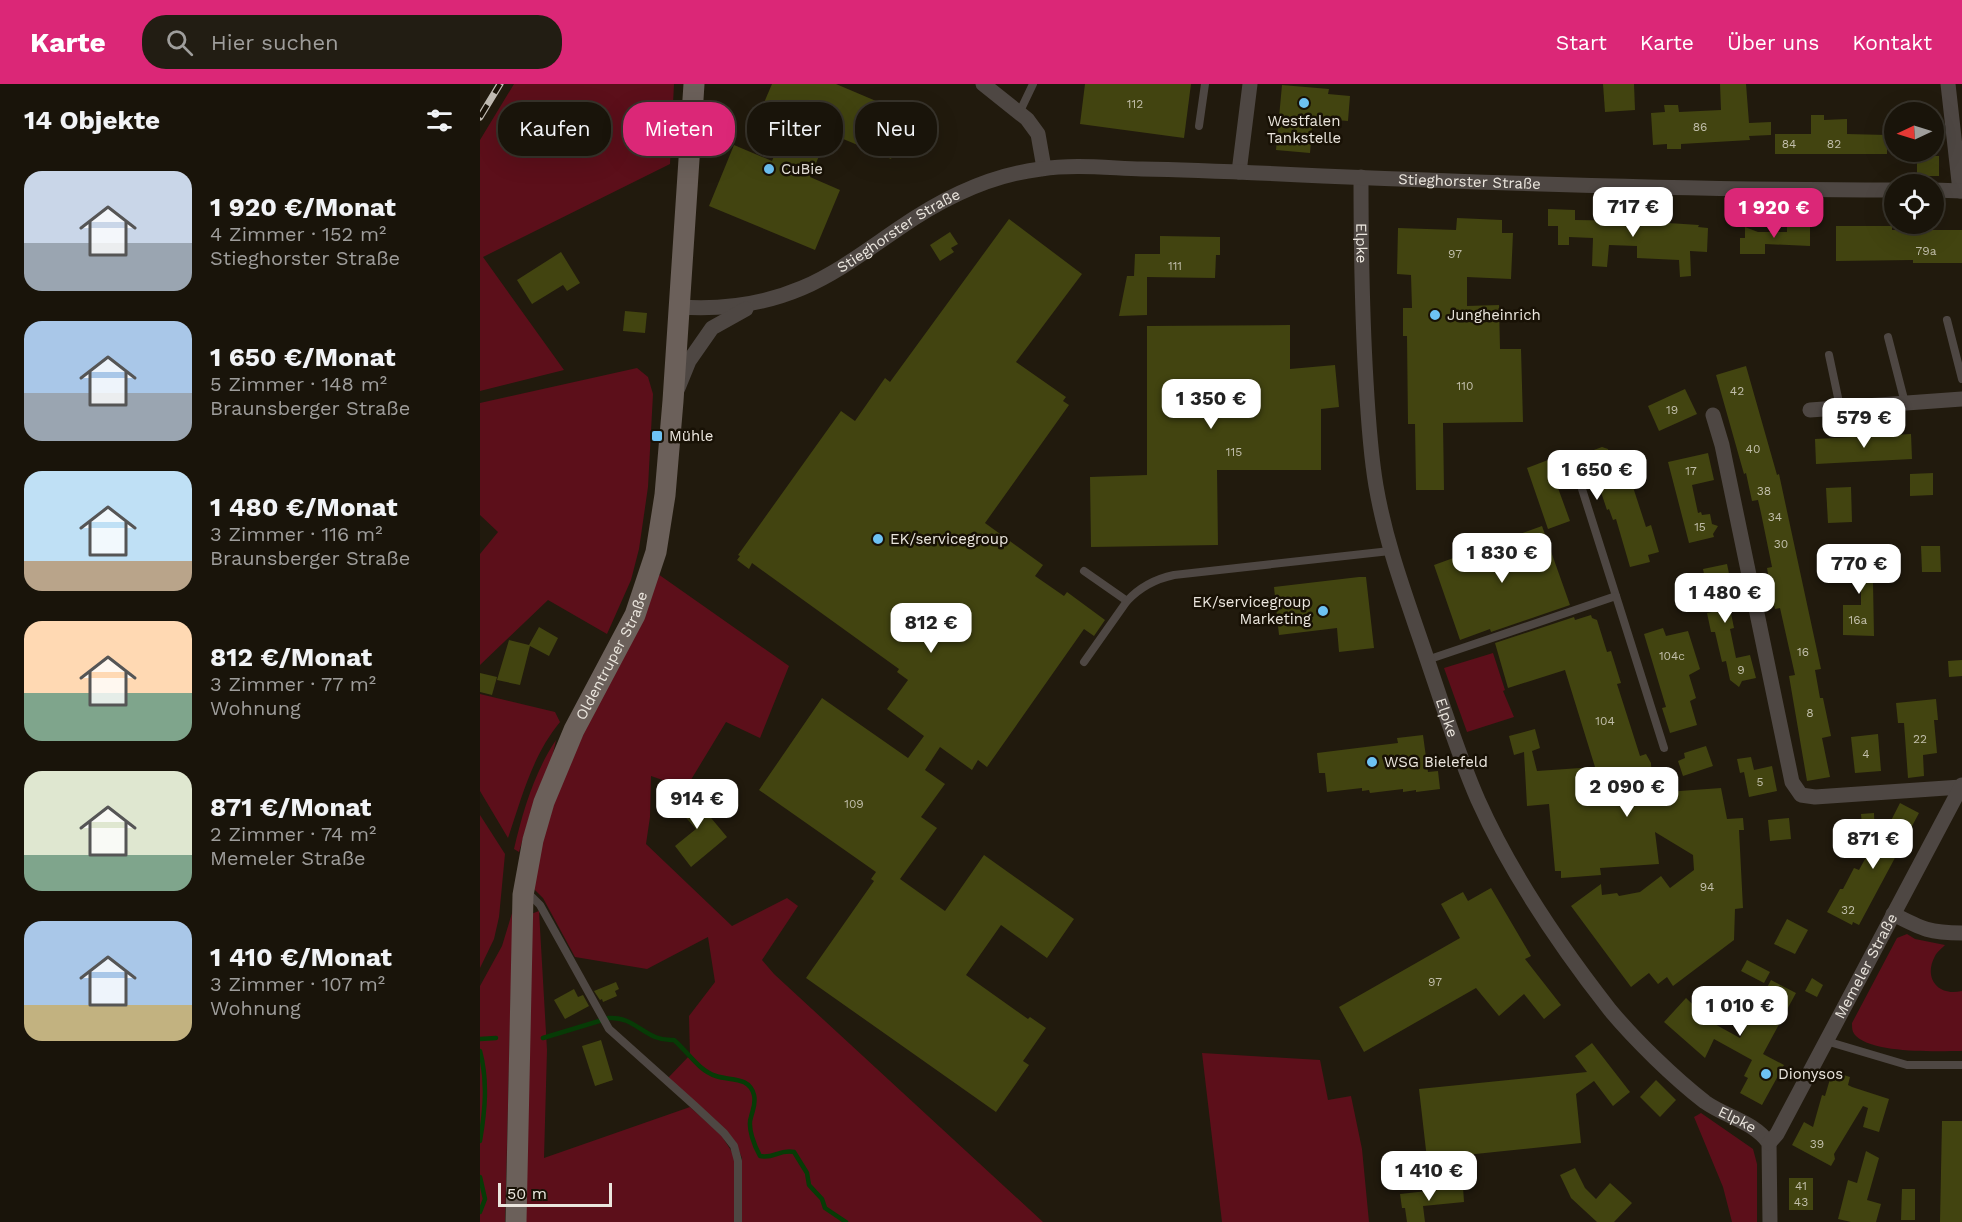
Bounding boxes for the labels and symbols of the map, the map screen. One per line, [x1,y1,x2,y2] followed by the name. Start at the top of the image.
[1297,96,1311,110] marker: Westfalen Tankstelle
[1127,97,1143,111] house number: 112
[1884,102,1944,162] north arrow
[1267,112,1341,147] place label: Westfalen Tankstelle
[1693,120,1707,134] house number: 86
[1782,137,1796,151] house number: 84
[1827,137,1841,151] house number: 82
[781,160,823,178] place label: CuBie
[762,162,776,176] marker: CuBie
[1398,170,1541,193] street label: Stieghorster Straße
[834,185,963,277] street label: Stieghorster Straße
[1591,187,1675,238] pin: 717 €
[1719,188,1829,239] pin: 1 920 €
[1352,223,1371,264] street label: Elpke
[1916,244,1937,258] house number: 79a
[1448,247,1462,261] house number: 97
[1168,259,1182,273] house number: 111
[1447,306,1541,324] place label: Jungheinrich
[1428,308,1442,322] marker: Jungheinrich
[1156,379,1266,430] pin: 1 350 €
[1457,379,1473,393] house number: 110
[1730,384,1744,398] house number: 42
[1822,398,1906,449] pin: 579 €
[1666,403,1678,417] house number: 19
[669,427,713,445] place label: Mühle
[650,429,664,443] marker: Mühle
[1746,442,1760,456] house number: 40
[1226,445,1242,459] house number: 115
[1542,450,1652,501] pin: 1 650 €
[1685,464,1697,478] house number: 17
[1757,484,1771,498] house number: 38
[1768,510,1782,524] house number: 34
[1694,520,1706,534] house number: 15
[890,530,1009,548] place label: EK/servicegroup
[871,532,885,546] marker: EK/servicegroup
[1447,533,1557,584] pin: 1 830 €
[1774,537,1788,551] house number: 30
[1817,544,1901,595] pin: 770 €
[1670,573,1780,624] pin: 1 480 €
[572,589,651,723] street label: Oldentruper Straße
[1193,593,1311,628] place label: EK/servicegroup Marketing
[889,603,973,654] pin: 812 €
[1316,604,1330,618] marker: EK/servicegroup Marketing
[1849,613,1868,627] house number: 16a
[1797,645,1809,659] house number: 16
[1659,649,1685,663] house number: 104c
[1737,663,1745,677] house number: 9
[1432,695,1462,740] street label: Elpke
[1806,706,1814,720] house number: 8
[1595,714,1615,728] house number: 104
[1913,732,1927,746] house number: 22
[1862,747,1870,761] house number: 4
[1384,753,1488,771] place label: WSG Bielefeld
[1365,755,1379,769] marker: WSG Bielefeld
[1572,767,1682,818] pin: 2 090 €
[1757,775,1764,789] house number: 5
[655,779,739,830] pin: 914 €
[844,797,864,811] house number: 109
[1831,819,1915,870] pin: 871 €
[1700,880,1714,894] house number: 94
[1841,903,1855,917] house number: 32
[1831,910,1901,1022] street label: Memeler Straße
[1428,975,1442,989] house number: 97
[1685,986,1795,1037] pin: 1 010 €
[1778,1065,1843,1083] place label: Dionysos
[1759,1067,1773,1081] marker: Dionysos
[1715,1102,1760,1137] street label: Elpke
[1810,1137,1824,1151] house number: 39
[1374,1151,1484,1202] pin: 1 410 €
[1795,1179,1807,1193] house number: 41
[498,1180,612,1208] scale bar
[1794,1195,1808,1209] house number: 43

